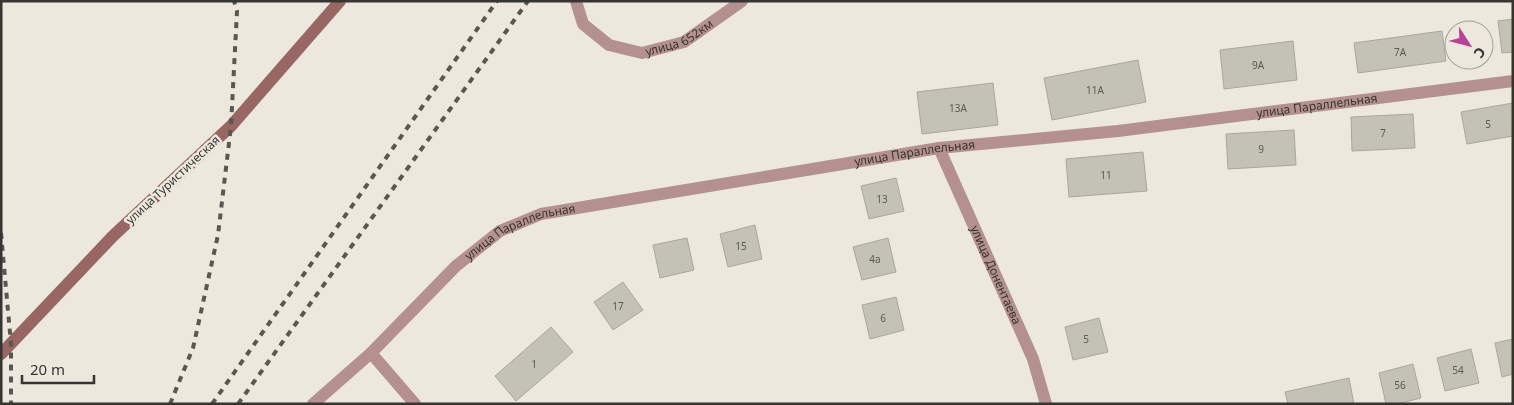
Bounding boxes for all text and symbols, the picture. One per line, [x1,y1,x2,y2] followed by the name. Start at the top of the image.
[643,15,716,60] street label: улица 652км
[1444,20,1494,70] north arrow
[1470,44,1490,62] text: С
[1394,45,1407,59] house number: 7А
[1252,58,1265,72] house number: 9А
[1086,83,1105,97] house number: 11А
[1255,89,1378,121] street label: улица Параллельная
[949,101,968,115] house number: 13А
[1485,117,1491,131] house number: 5
[1380,126,1386,140] house number: 7
[122,132,223,228] street label: улица Туристическая
[853,136,976,170] street label: улица Параллельная
[1258,142,1264,156] house number: 9
[1100,168,1112,182] house number: 11
[876,192,888,206] house number: 13
[461,199,577,264] street label: улица Параллельная
[967,223,1026,327] street label: улица Донентаева
[735,239,747,253] house number: 15
[869,252,881,266] house number: 4а
[612,299,624,313] house number: 17
[880,311,886,325] house number: 6
[1083,332,1089,346] house number: 5
[22,352,95,384] scale bar
[531,357,537,371] house number: 1
[30,359,65,379] text: 20 m
[1452,363,1464,377] house number: 54
[1394,378,1406,392] house number: 56

